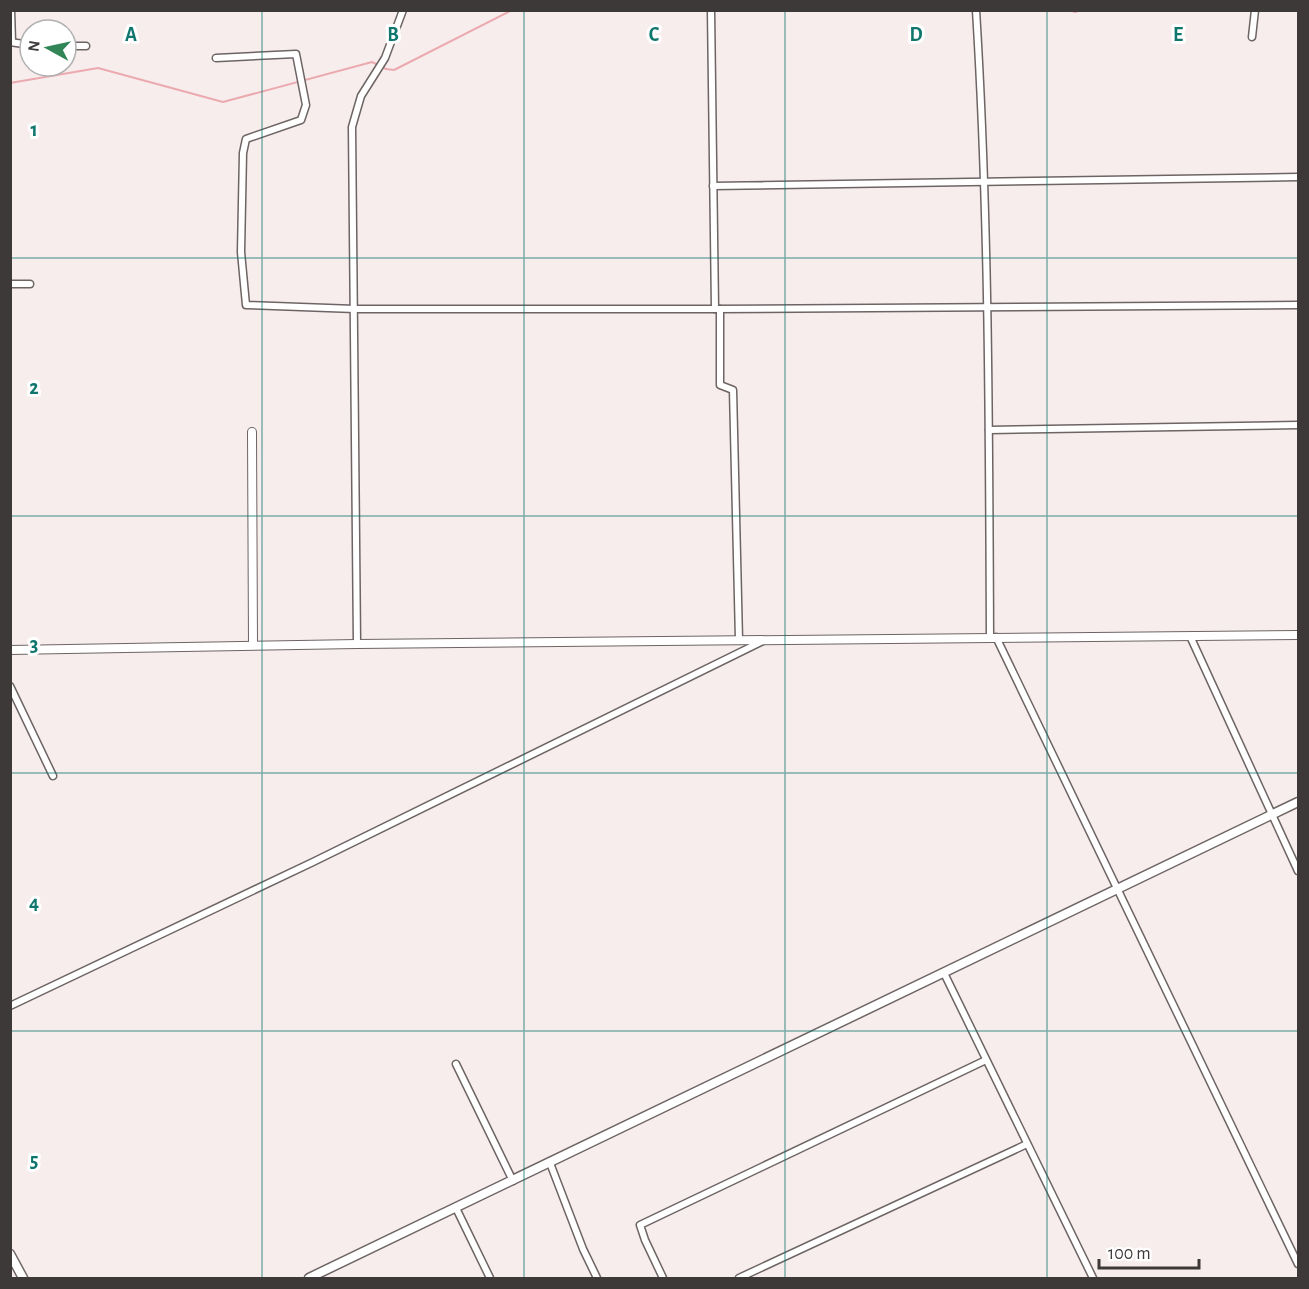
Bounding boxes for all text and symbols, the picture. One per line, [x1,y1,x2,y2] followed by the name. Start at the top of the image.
[18,18,78,78] north arrow
[125,25,137,45] text: A
[387,25,399,45] text: B
[649,25,660,45] text: C
[909,25,923,45] text: D
[1173,25,1183,45] text: E
[25,39,43,53] text: N
[30,120,38,140] text: 1
[29,378,39,398] text: 2
[30,635,38,655] text: 3
[29,893,39,913] text: 4
[30,1151,38,1171] text: 5
[1099,1232,1200,1270] scale bar
[1108,1245,1151,1263] text: 100 m

